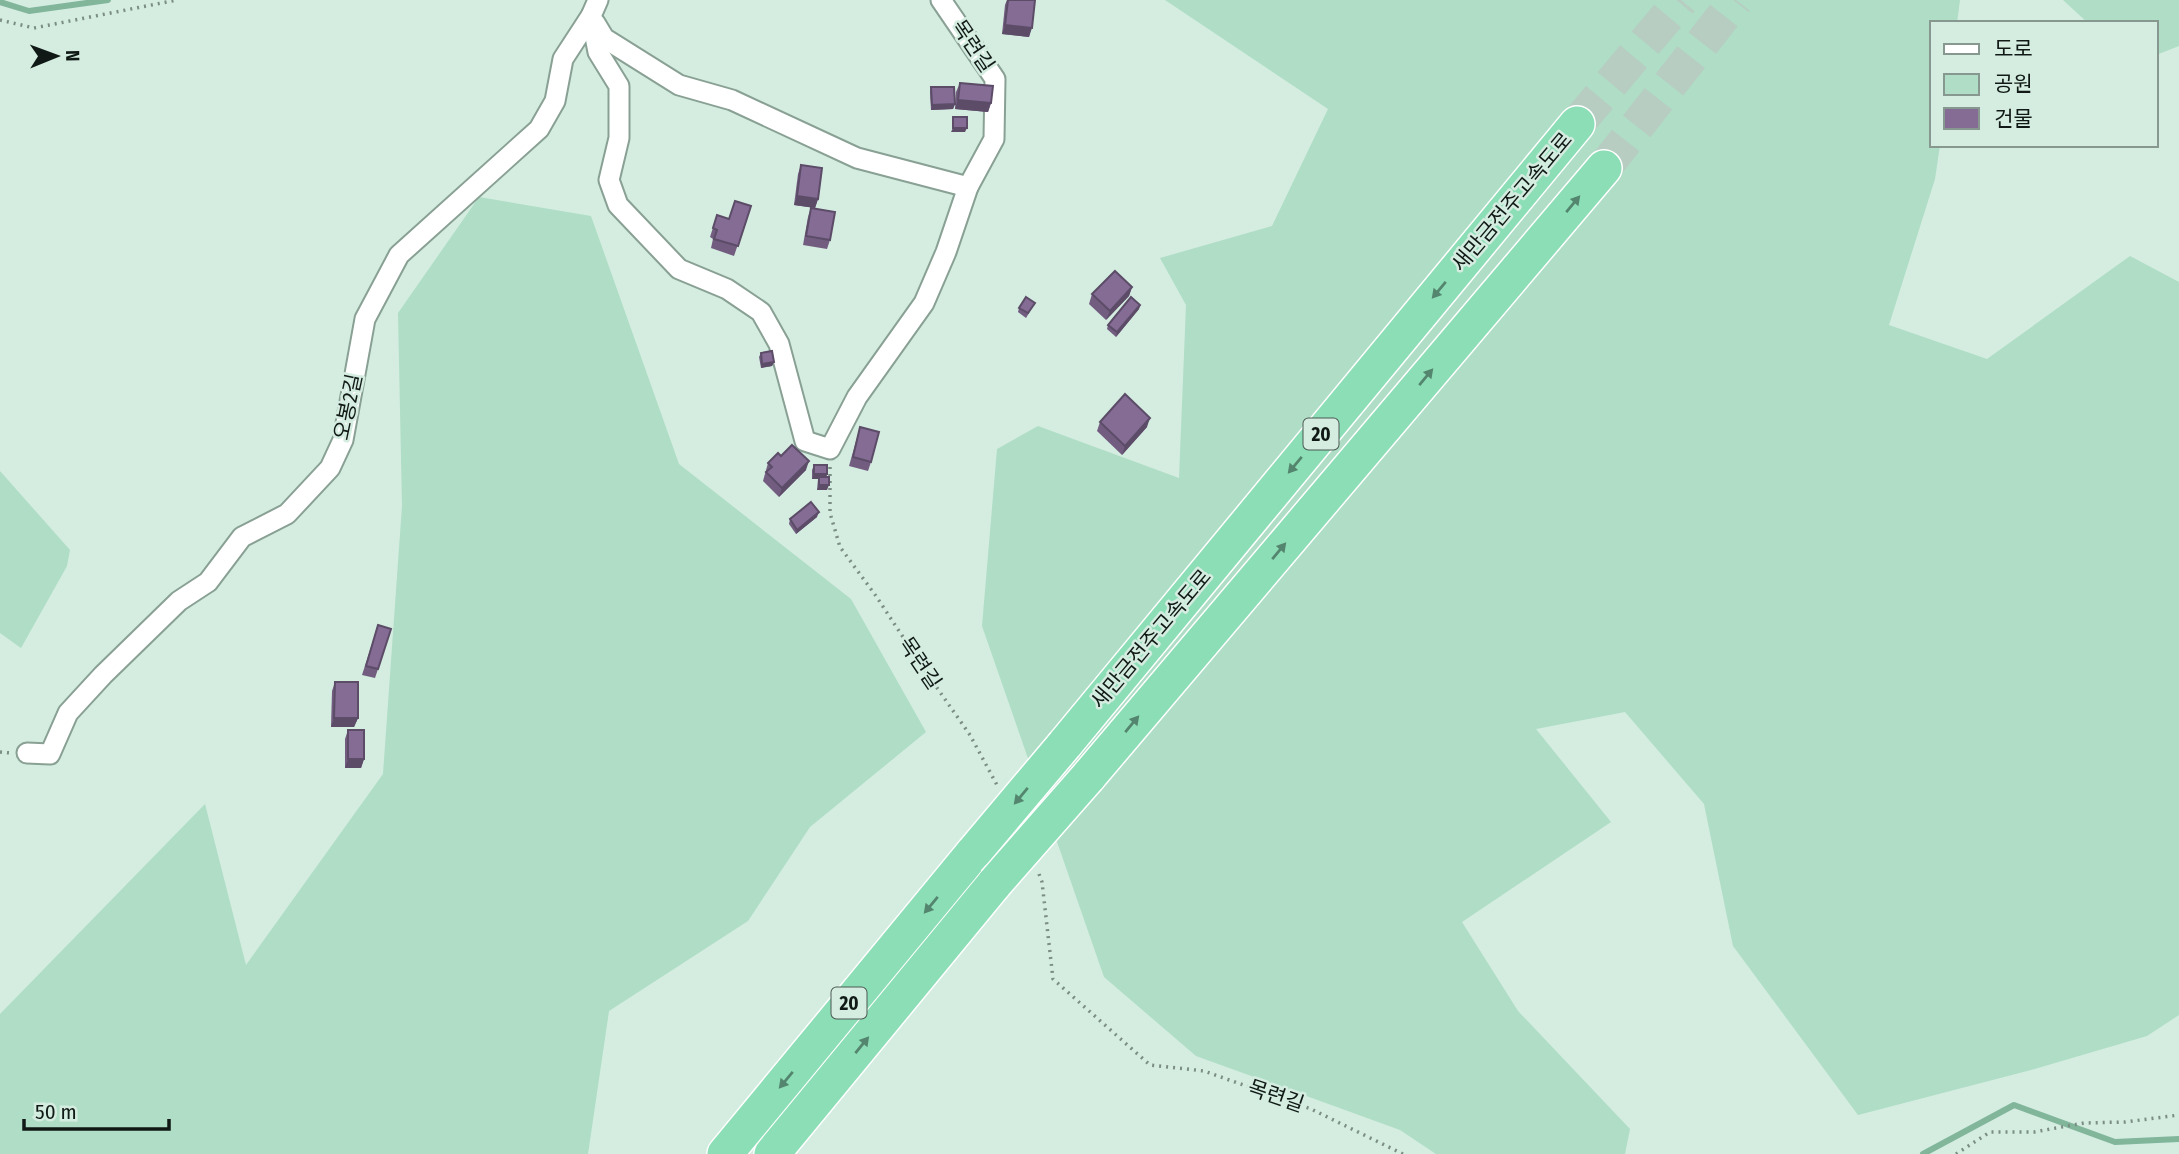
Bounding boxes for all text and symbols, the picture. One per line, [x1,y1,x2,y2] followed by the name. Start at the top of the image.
[946,15,1000,77] street label: 목련길
[21,21,91,91] north arrow
[1930,21,2158,147] legend
[1994,36,2033,62] text: 도로
[61,50,84,62] text: N
[1994,71,2033,97] text: 공원
[1994,106,2033,132] text: 건물
[1446,127,1578,277] street label: 새만금전주고속도로
[1566,195,1581,213] one-way arrow
[1432,280,1447,298] one-way arrow
[1418,369,1433,386] one-way arrow
[328,371,368,443] street label: 오봉2길
[1304,418,1338,449] road number: 20
[1287,456,1302,474] one-way arrow
[1271,542,1287,560] one-way arrow
[1085,564,1217,714] street label: 새만금전주고속도로
[893,632,947,694] street label: 목련길
[1124,716,1139,733] one-way arrow
[1013,787,1029,805] one-way arrow
[923,896,938,914] one-way arrow
[832,987,866,1018] road number: 20
[855,1036,870,1054] one-way arrow
[778,1071,793,1089] one-way arrow
[1244,1074,1308,1118] street label: 목련길
[24,1088,170,1132] scale bar
[35,1099,77,1125] text: 50 m

